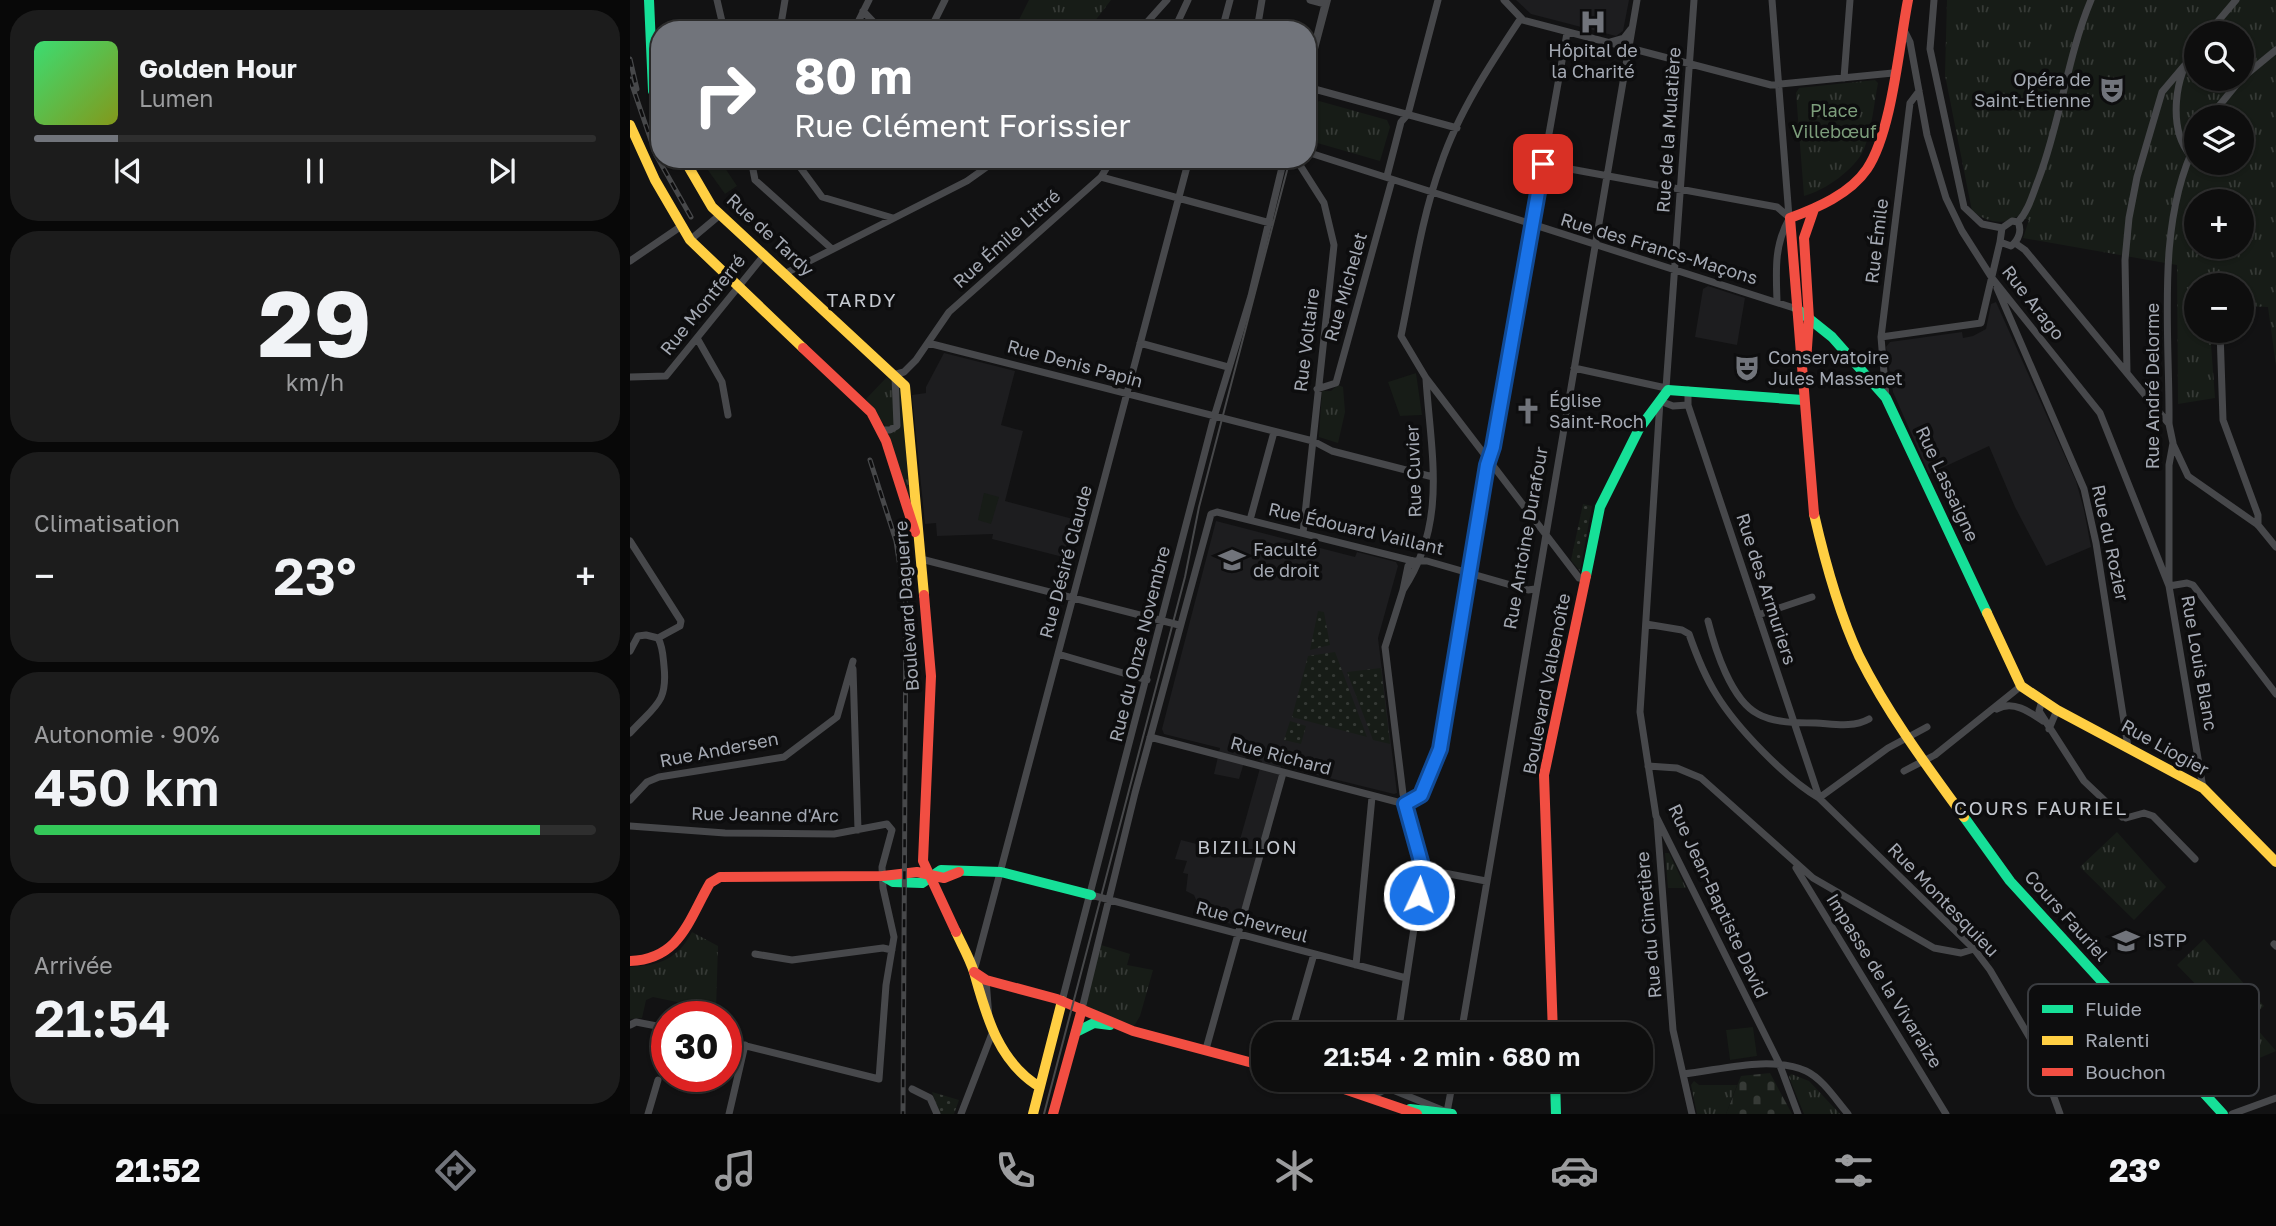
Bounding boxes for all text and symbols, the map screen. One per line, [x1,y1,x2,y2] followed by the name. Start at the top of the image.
[1578,7,1608,37] hospital icon: Hôpital de la Charité
[2184,21,2254,343] map controls
[2184,21,2254,91] button: search
[1548,39,1638,82] place label: Hôpital de la Charité
[794,46,912,105] text: 80 m
[1651,46,1685,214] street label: Rue de la Mulatière
[679,49,770,140] icon: right
[139,53,297,84] text: Golden Hour
[1974,68,2091,111] place label: Opéra de Saint-Étienne
[2097,75,2127,105] theatre icon: Opéra de Saint-Étienne
[139,84,213,112] text: Lumen
[1791,99,1877,142] park label: Place Villebœuf
[2184,105,2254,175] button: layers
[794,106,1131,144] text: Rue Clément Forissier
[1513,134,1573,194] pin
[1524,145,1562,183] icon: arrive
[109,152,147,190] icon: previous
[296,152,334,190] icon: pause
[483,152,521,190] icon: next
[948,184,1064,292] street label: Rue Émile Littré
[722,188,819,280] street label: Rue de Tardy
[2184,189,2254,259] button: +
[1860,197,1892,285] street label: Rue Émile
[1558,208,1761,289] street label: Rue des Francs-Maçons
[1319,230,1371,344] street label: Rue Michelet
[655,250,750,359] street label: Rue Montferré
[1998,261,2070,344] street label: Rue Arago
[258,268,372,377] text: 29
[2184,273,2254,343] button: −
[1289,287,1323,393] street label: Rue Voltaire
[827,288,897,311] district label: TARDY
[2141,303,2163,469] street label: Rue André Delorme
[1005,334,1145,392] street label: Rue Denis Papin
[1768,346,1903,389] place label: Conservatoire Jules Massenet
[1732,353,1762,383] theatre icon: Conservatoire Jules Massenet
[286,368,344,396] text: km/h
[1549,389,1644,432] place label: Église Saint-Roch
[1513,396,1543,426] church icon: Église Saint-Roch
[1912,422,1984,545] street label: Rue Lassaigne
[1400,424,1426,518] street label: Rue Cuvier
[1498,445,1552,631] street label: Rue Antoine Durafour
[1034,483,1096,641] street label: Rue Désiré Claude
[2088,483,2134,603] street label: Rue du Rozier
[1266,497,1446,559] street label: Rue Édouard Vaillant
[34,509,180,537] text: Climatisation
[1732,510,1802,667] street label: Rue des Armuriers
[889,520,923,692] street label: Boulevard Daguerre
[1253,538,1320,581] place label: Faculté de droit
[1104,543,1174,744] street label: Rue du Onze Novembre
[274,544,356,606] text: 23°
[1217,545,1247,575] school or university icon: Faculté de droit
[34,553,55,598] text: −
[575,553,596,598] text: +
[1518,591,1574,776] street label: Boulevard Valbenoîte
[2177,593,2223,732] street label: Rue Louis Blanc
[2118,714,2213,780] street label: Rue Liogier
[34,720,220,748] text: Autonomie · 90%
[658,727,780,771] street label: Rue Andersen
[1228,731,1334,779] street label: Rue Richard
[34,755,219,817] text: 450 km
[1954,796,2128,819] district label: COURS FAURIEL
[1664,800,1774,1001] street label: Rue Jean-Baptiste David
[691,802,839,826] street label: Rue Jeanne d'Arc
[1197,835,1299,858] district label: BIZILLON
[1884,838,2004,961] street label: Rue Montesquieu
[1631,851,1665,999] street label: Rue du Cimetière
[1382,858,1456,932] position arrow
[2020,865,2113,965] street label: Cours Fauriel
[1822,889,1948,1072] street label: Impasse de la Vivaraize
[1194,896,1311,947] street label: Rue Chevreul
[2111,926,2141,956] school or university icon: ISTP
[2147,929,2187,951] place label: ISTP
[34,951,113,979] text: Arrivée
[2028,984,2259,1096] legend
[34,986,171,1048] text: 21:54
[2085,997,2142,1020] text: Fluide
[651,1001,742,1092] speed limit sign: 30
[2085,1028,2150,1051] text: Ralenti
[1324,1041,1580,1072] text: 21:54 · 2 min · 680 m
[2085,1060,2166,1083] text: Bouchon
[431,1146,480,1195] icon: directions
[711,1146,760,1195] icon: music
[991,1146,1040,1195] icon: phone
[1270,1146,1319,1195] icon: climate
[1550,1146,1599,1195] icon: car
[1829,1146,1878,1195] icon: filters
[115,1151,201,1189] text: 21:52
[2109,1151,2161,1189] text: 23°

